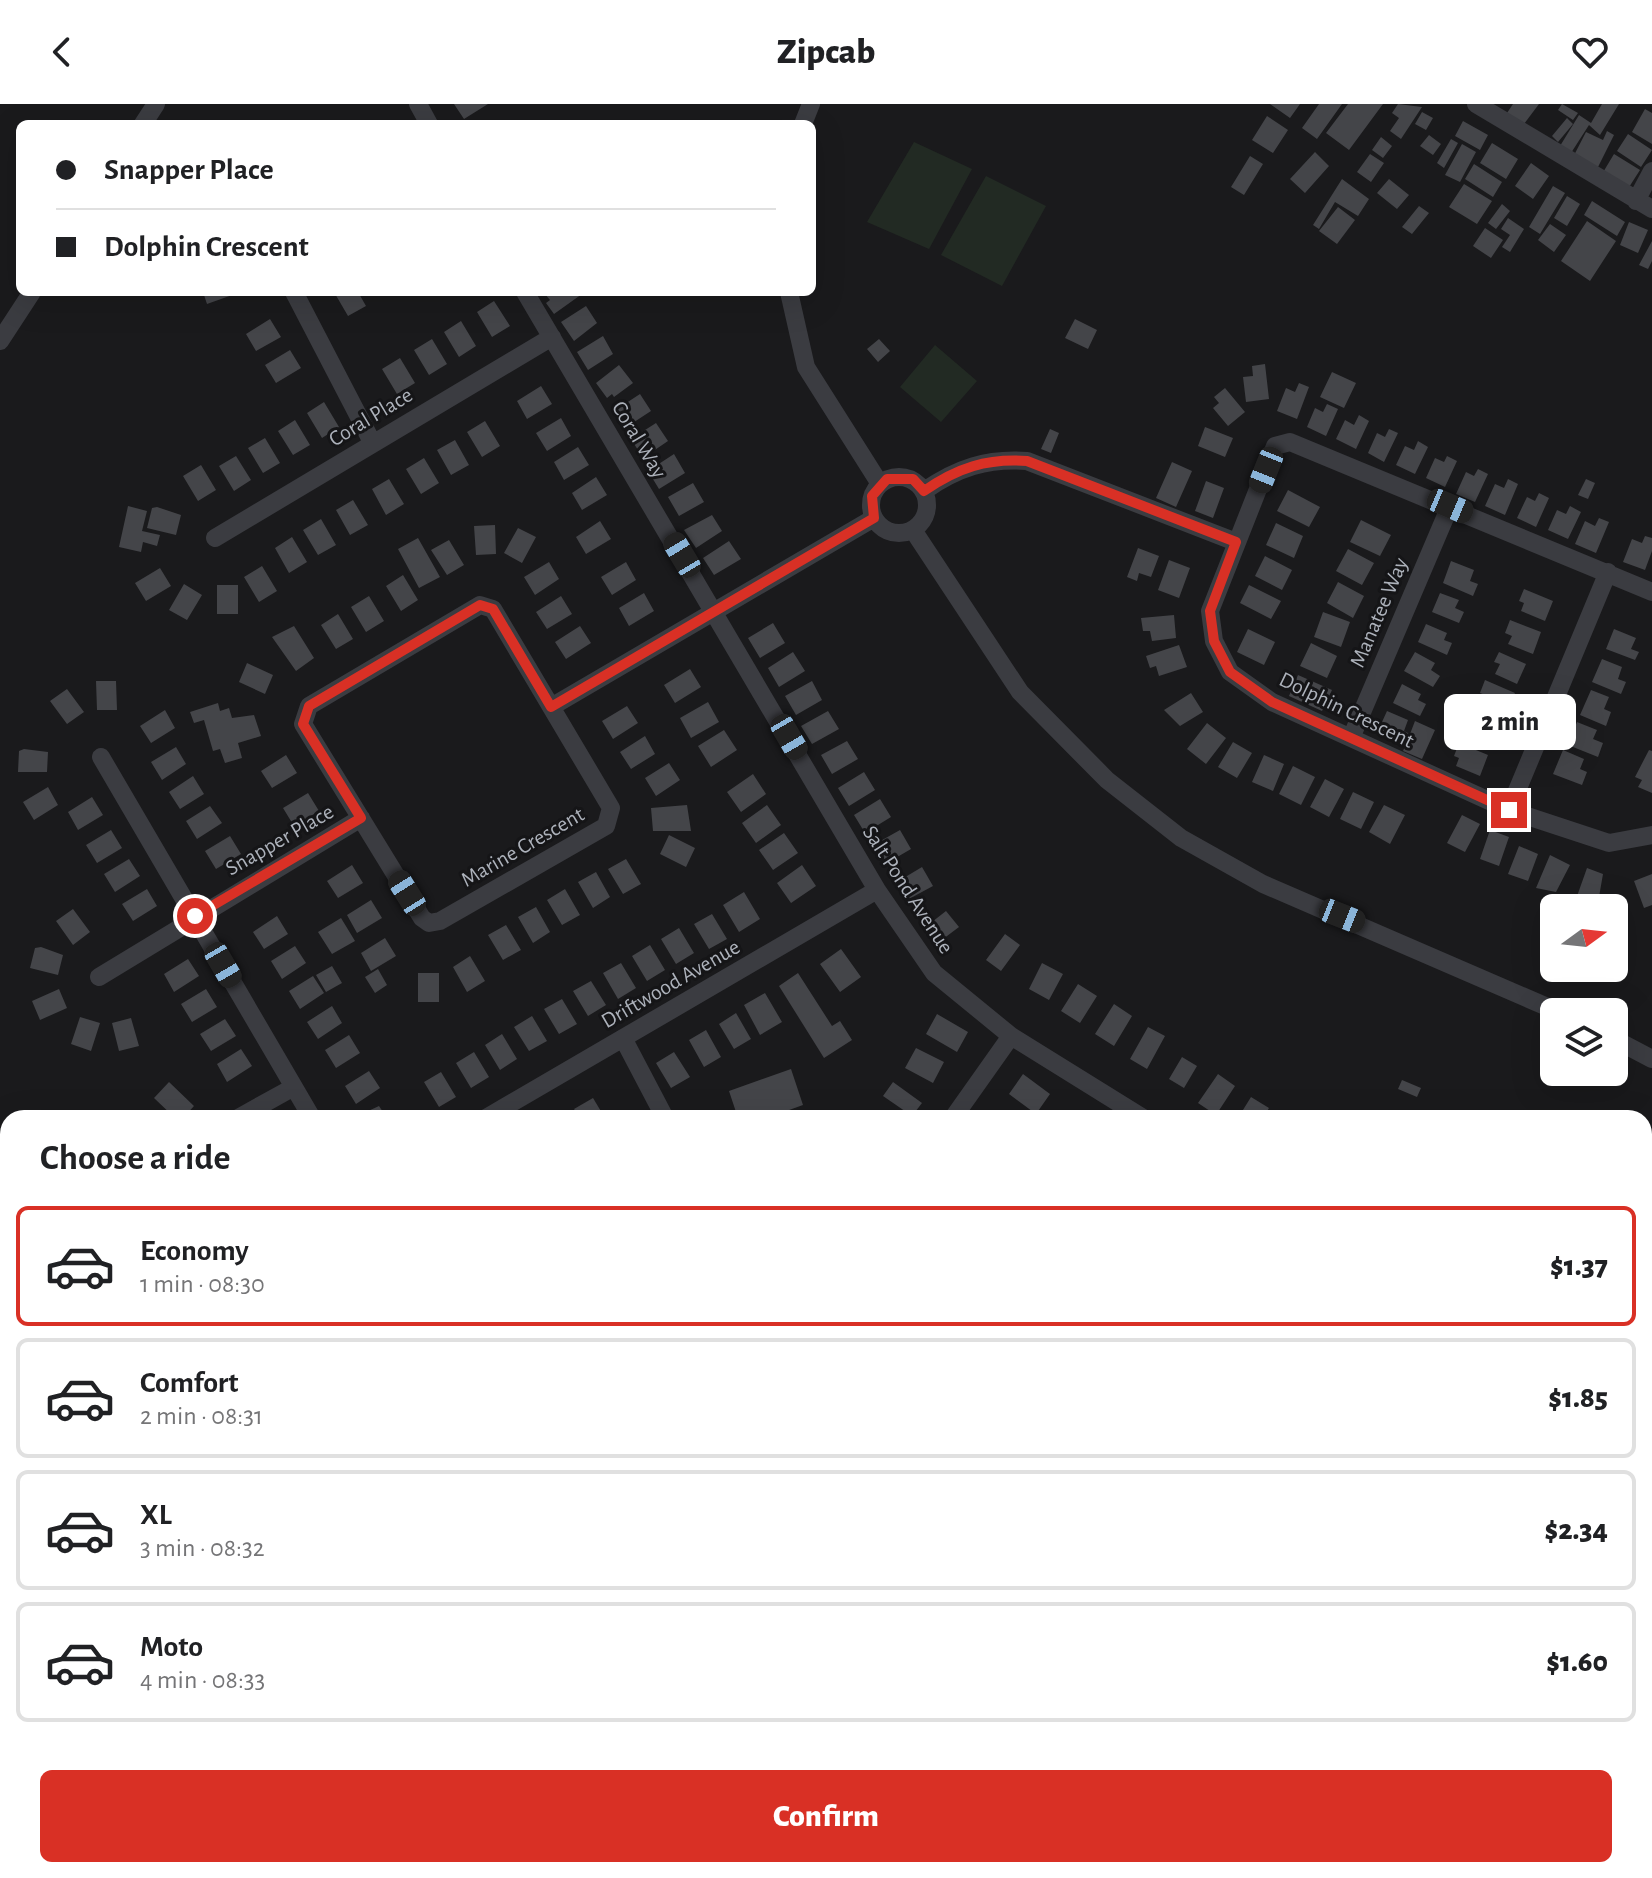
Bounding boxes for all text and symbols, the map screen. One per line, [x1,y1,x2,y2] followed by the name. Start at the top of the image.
[40,30,84,74] icon: back
[1568,30,1612,74] icon: heart
[777,34,875,70] text: Zipcab
[104,155,274,185] text: Snapper Place
[104,232,309,262] text: Dolphin Crescent
[325,383,416,450] street label: Coral Place
[608,397,671,482] street label: Coral Way
[1246,443,1286,497] car
[1423,486,1477,526] car
[659,528,705,582] car
[1346,554,1412,671] street label: Manatee Way
[1276,668,1417,752] street label: Dolphin Crescent
[1443,694,1575,750] callout: 2 min
[1481,709,1539,735] text: 2 min
[767,710,811,764] car
[1491,792,1527,828] route end
[222,800,337,880] street label: Snapper Place
[457,803,588,891] street label: Marine Crescent
[859,822,958,958] street label: Salt Pond Avenue
[384,866,430,920] car
[1540,894,1628,982] north arrow
[1540,894,1628,1086] map controls
[1315,896,1369,936] car
[177,898,213,934] route start
[598,935,743,1032] street label: Driftwood Avenue
[201,938,245,992] car
[1540,998,1628,1086] button: layers
[40,1140,230,1176] text: Choose a ride
[44,1230,116,1302] icon: car
[140,1236,249,1266] text: Economy
[1550,1251,1608,1281] text: $1.37
[140,1271,265,1297] text: 1 min · 08:30
[44,1362,116,1434] icon: car
[140,1368,239,1398] text: Comfort
[1548,1383,1608,1413] text: $1.85
[140,1403,263,1429] text: 2 min · 08:31
[44,1494,116,1566] icon: car
[140,1500,172,1530] text: XL
[1544,1515,1608,1545] text: $2.34
[140,1535,265,1561] text: 3 min · 08:32
[44,1626,116,1698] icon: car
[140,1632,203,1662] text: Moto
[1546,1647,1608,1677] text: $1.60
[140,1667,265,1693] text: 4 min · 08:33
[40,1770,1612,1862] button: Confirm

